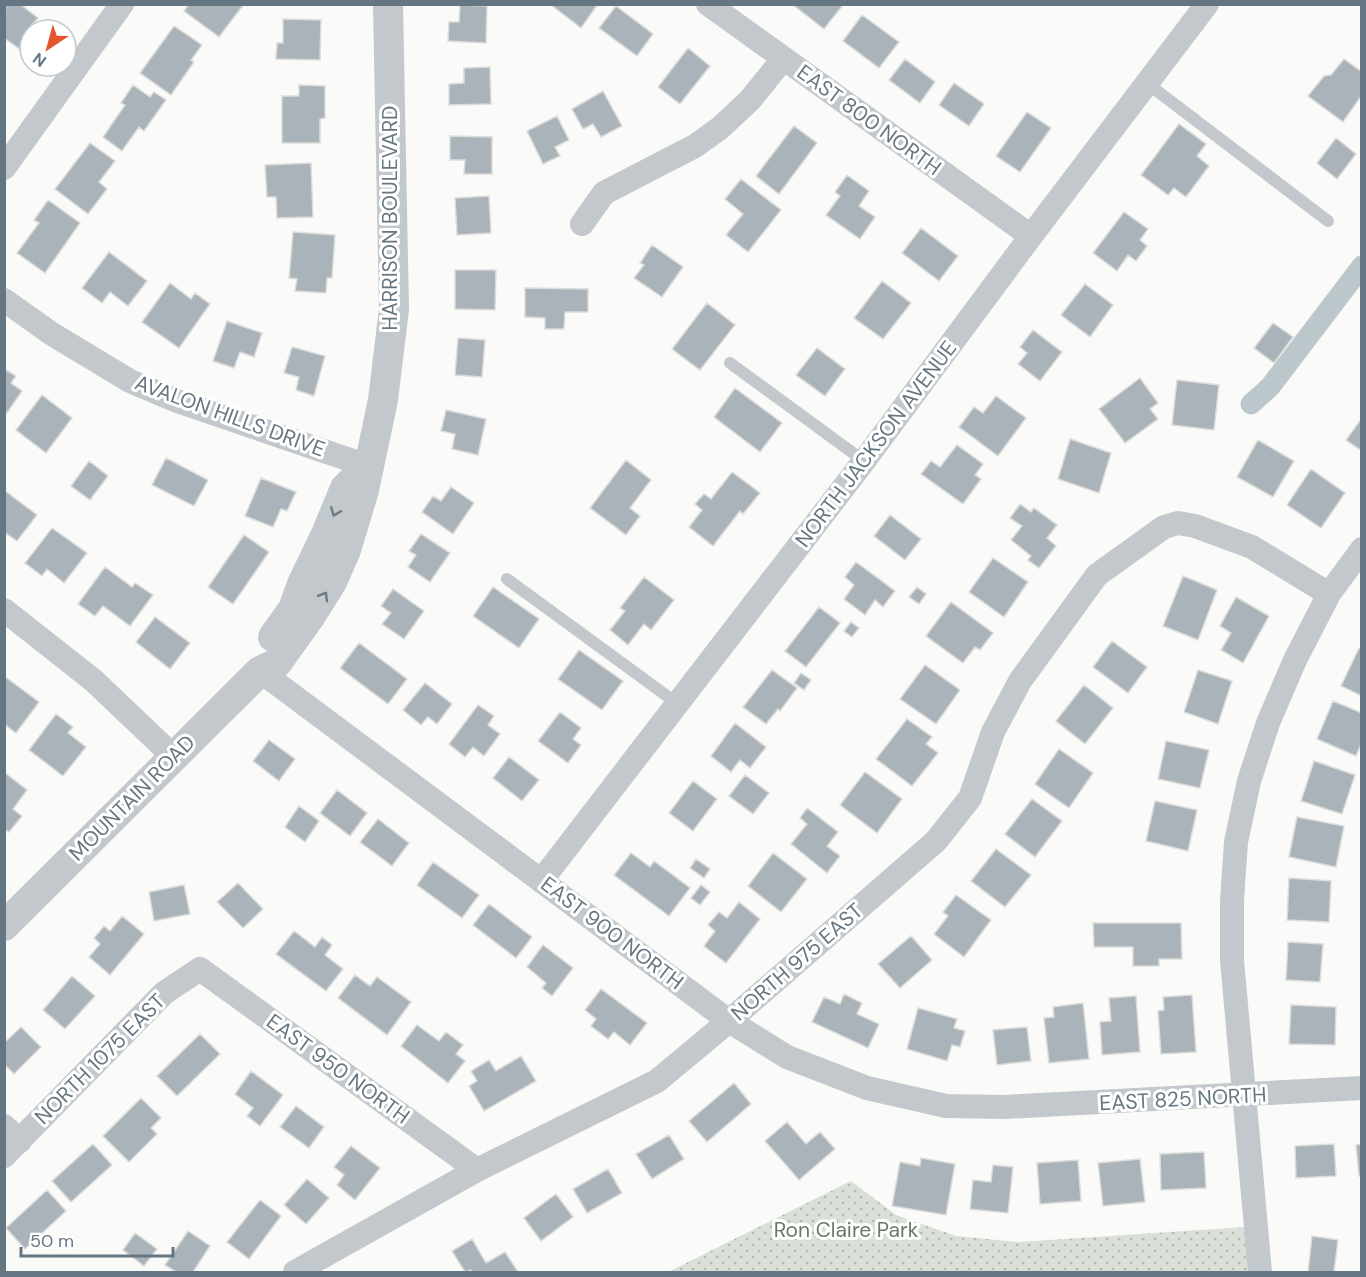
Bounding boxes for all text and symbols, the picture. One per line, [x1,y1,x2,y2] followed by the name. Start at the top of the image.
[18,18,78,78] north arrow
[29,48,50,72] text: N
[791,58,947,182] street label: EAST 800 NORTH
[376,105,404,331] street label: HARRISON BOULEVARD
[789,335,963,553] street label: NORTH JACKSON AVENUE
[131,369,329,463] street label: AVALON HILLS DRIVE
[330,506,342,517] one-way arrow
[316,592,328,602] one-way arrow
[63,729,201,867] street label: MOUNTAIN ROAD
[535,870,689,996] street label: EAST 900 NORTH
[725,897,869,1027] street label: NORTH 975 EAST
[29,987,172,1130] street label: NORTH 1075 EAST
[261,1008,415,1130] street label: EAST 950 NORTH
[1099,1081,1267,1117] street label: EAST 825 NORTH
[774,1216,919,1244] park label: Ron Claire Park
[21,1220,172,1258] scale bar
[30,1229,74,1253] text: 50 m

